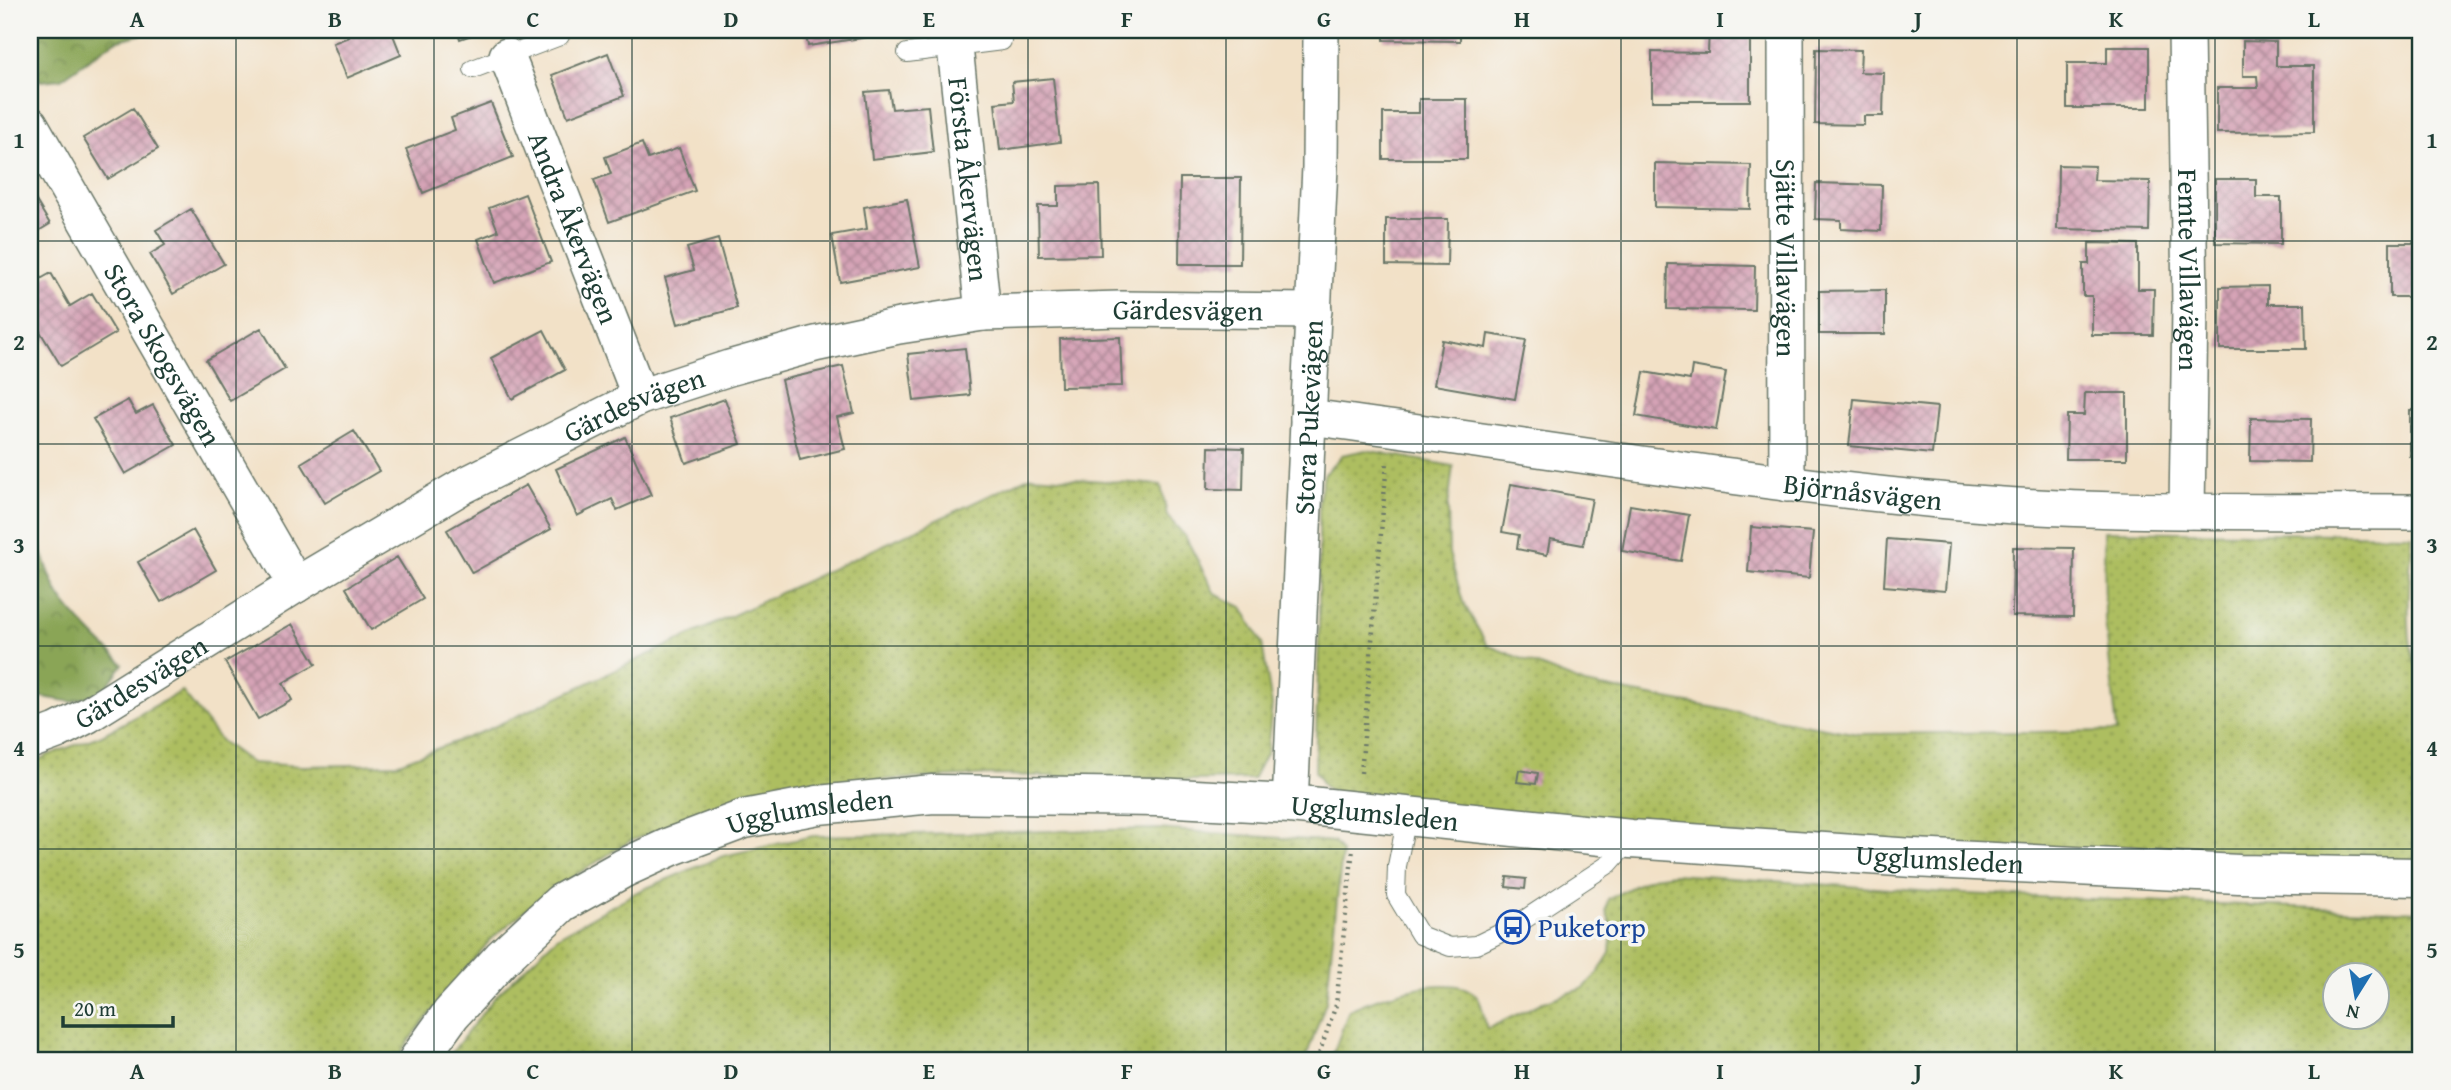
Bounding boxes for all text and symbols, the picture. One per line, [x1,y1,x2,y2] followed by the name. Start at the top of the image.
[130,2,145,35] text: A
[328,2,342,35] text: B
[526,2,540,35] text: C
[724,2,739,35] text: D
[923,2,935,35] text: E
[1121,2,1133,35] text: F
[1317,2,1331,35] text: G
[1514,2,1530,35] text: H
[1716,2,1724,35] text: I
[1910,2,1922,35] text: J
[2109,2,2124,35] text: K
[2308,2,2320,35] text: L
[938,75,1001,284] street label: Första Åkervägen
[13,123,25,156] text: 1
[2426,123,2438,156] text: 1
[518,125,631,330] street label: Andra Åkervägen
[1766,159,1808,357] street label: Sjätte Villavägen
[2168,168,2211,372] street label: Femte Villavägen
[94,255,233,454] street label: Stora Skogsvägen
[1113,288,1264,330] street label: Gärdesvägen
[1283,319,1333,516] street label: Stora Pukevägen
[13,325,25,358] text: 2
[2426,325,2438,358] text: 2
[556,356,710,452] street label: Gärdesvägen
[1781,462,1944,520] street label: Björnåsvägen
[13,528,25,561] text: 3
[2426,528,2438,561] text: 3
[67,624,215,739] street label: Gärdesvägen
[13,731,25,764] text: 4
[2426,731,2438,764] text: 4
[720,777,895,844] street label: Ugglumsleden
[1289,783,1461,841] street label: Ugglumsleden
[1854,833,2025,883] street label: Ugglumsleden
[1538,906,1646,947] place label: Puketorp
[1494,908,1532,946] bus stop icon: Puketorp
[13,933,25,966] text: 5
[2426,933,2438,966] text: 5
[2322,960,2392,1030] north arrow
[63,985,173,1029] scale bar
[74,993,116,1024] text: 20 m
[2344,998,2362,1028] text: N
[130,1054,145,1087] text: A
[328,1054,342,1087] text: B
[526,1054,540,1087] text: C
[724,1054,739,1087] text: D
[923,1054,935,1087] text: E
[1121,1054,1133,1087] text: F
[1317,1054,1331,1087] text: G
[1514,1054,1530,1087] text: H
[1716,1054,1724,1087] text: I
[1910,1054,1922,1087] text: J
[2109,1054,2124,1087] text: K
[2308,1054,2320,1087] text: L

